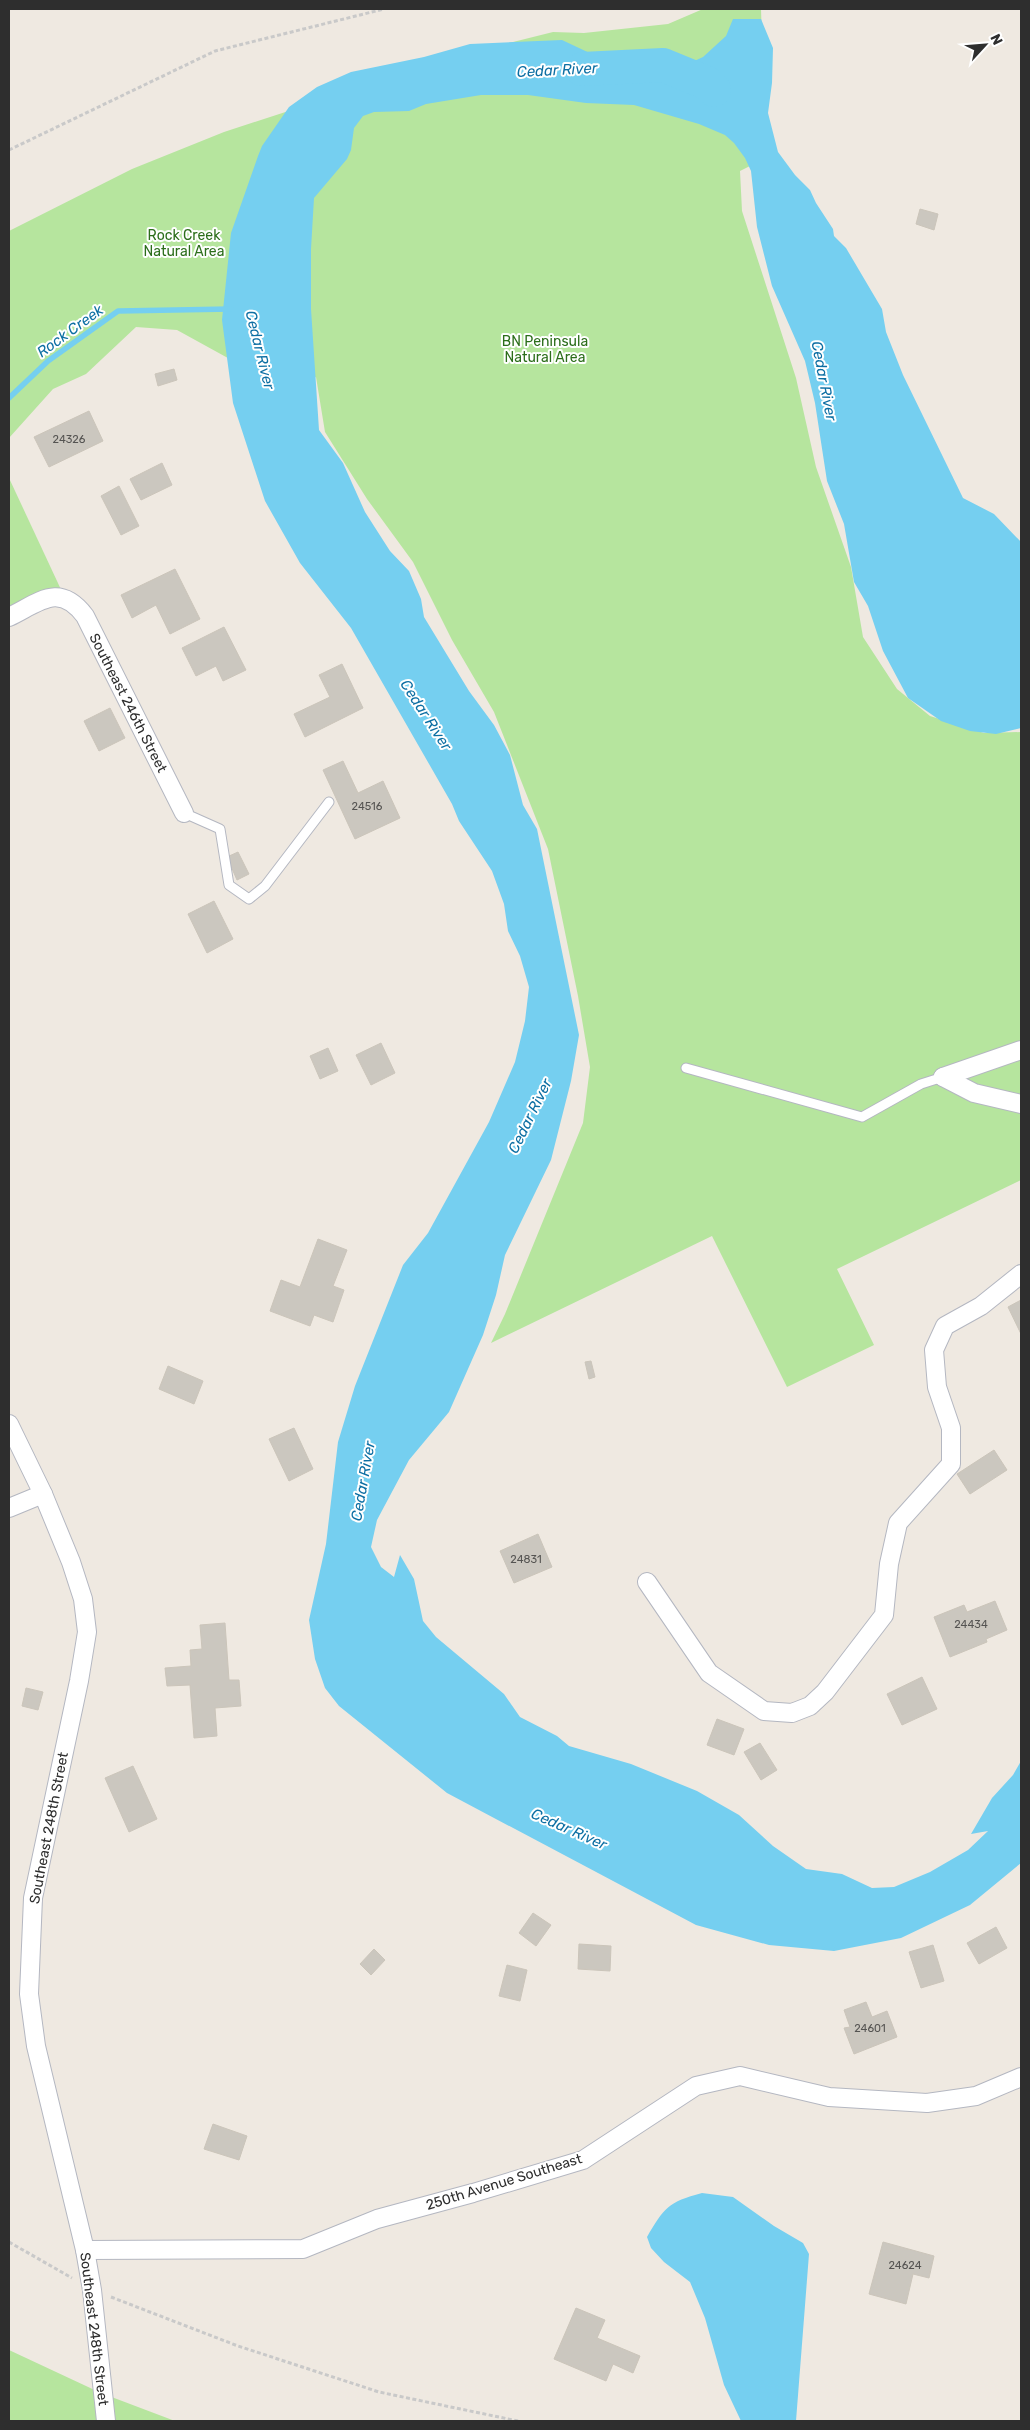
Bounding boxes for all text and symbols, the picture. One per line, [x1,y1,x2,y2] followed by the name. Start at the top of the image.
[960,20,1010,70] north arrow
[986,31,1006,48] text: N
[516,59,599,81] water label: Cedar River
[144,227,224,260] park label: Rock Creek Natural Area
[33,301,107,361] water label: Rock Creek
[241,309,279,393] water label: Cedar River
[502,333,588,366] park label: BN Peninsula Natural Area
[807,340,841,424] water label: Cedar River
[53,433,86,446] house number: 24326
[85,631,171,776] street label: Southeast 246th Street
[396,676,456,755] water label: Cedar River
[352,800,383,813] house number: 24516
[504,1075,556,1156] water label: Cedar River
[347,1438,379,1522] water label: Cedar River
[510,1553,542,1566] house number: 24831
[954,1618,988,1631] house number: 24434
[26,1750,72,1905] street label: Southeast 248th Street
[528,1804,611,1854] water label: Cedar River
[854,2022,886,2035] house number: 24601
[424,2150,585,2214] street label: 250th Avenue Southeast
[76,2251,112,2407] street label: Southeast 248th Street
[889,2259,922,2272] house number: 24624

